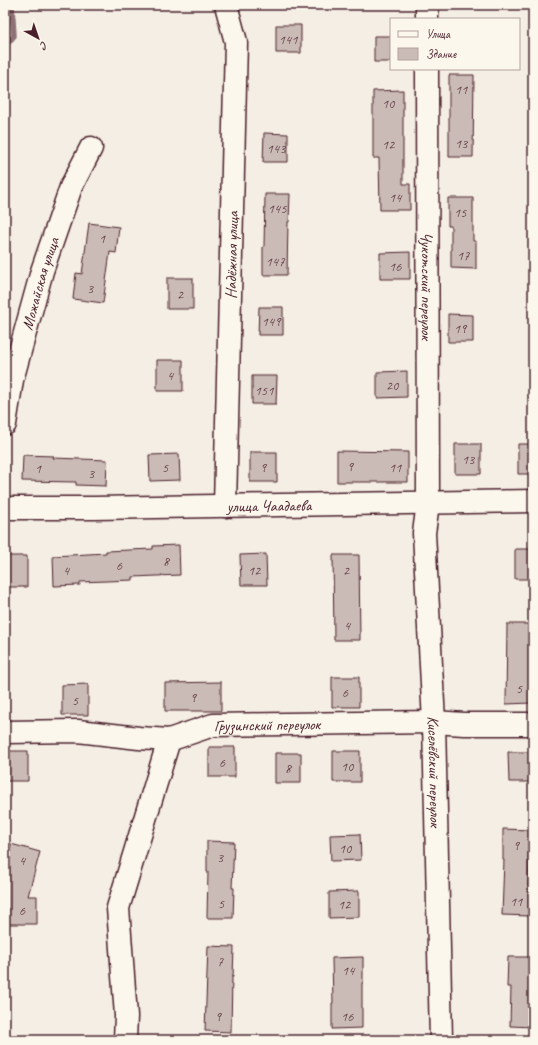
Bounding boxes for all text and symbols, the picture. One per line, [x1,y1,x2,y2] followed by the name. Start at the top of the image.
[18,18,58,58] north arrow
[390,18,520,70] legend
[426,26,451,42] text: Улица
[279,31,298,48] house number: 141
[37,39,51,54] text: С
[426,46,457,62] text: Здание
[455,81,468,98] house number: 11
[382,95,396,112] house number: 10
[455,135,469,152] house number: 13
[382,136,396,153] house number: 12
[267,140,287,157] house number: 143
[389,189,403,206] house number: 14
[268,200,287,217] house number: 145
[454,204,467,221] house number: 15
[221,210,243,299] street label: Надёжная улица
[99,230,106,247] house number: 1
[416,232,437,342] street label: Чукотский переулок
[17,233,64,332] street label: Можайская улица
[457,247,470,264] house number: 17
[266,253,285,270] house number: 147
[389,258,402,275] house number: 16
[87,280,95,297] house number: 3
[177,286,185,303] house number: 2
[262,313,282,330] house number: 149
[454,320,468,337] house number: 19
[167,367,175,384] house number: 4
[386,377,400,394] house number: 20
[255,382,274,399] house number: 151
[462,451,476,468] house number: 13
[347,458,355,475] house number: 9
[162,459,169,476] house number: 5
[260,459,268,476] house number: 9
[389,459,402,476] house number: 11
[35,460,42,477] house number: 1
[88,465,96,482] house number: 3
[225,496,313,517] street label: улица Чаадаева
[163,553,171,570] house number: 8
[116,557,123,574] house number: 6
[63,562,71,579] house number: 4
[248,562,262,579] house number: 12
[343,562,351,579] house number: 2
[344,617,352,634] house number: 4
[516,680,523,697] house number: 5
[342,684,349,701] house number: 6
[190,689,198,706] house number: 9
[72,692,79,709] house number: 5
[214,715,322,736] street label: Грузинский переулок
[423,715,445,829] street label: Киселёвский переулок
[219,754,226,771] house number: 6
[341,758,355,775] house number: 10
[285,760,293,777] house number: 8
[513,837,521,854] house number: 9
[339,840,353,857] house number: 10
[217,849,225,866] house number: 3
[19,852,27,869] house number: 4
[510,893,523,910] house number: 11
[218,895,225,912] house number: 5
[338,896,352,913] house number: 12
[19,902,26,919] house number: 6
[217,953,224,970] house number: 7
[342,962,356,979] house number: 14
[215,1008,223,1025] house number: 9
[341,1008,354,1025] house number: 16

